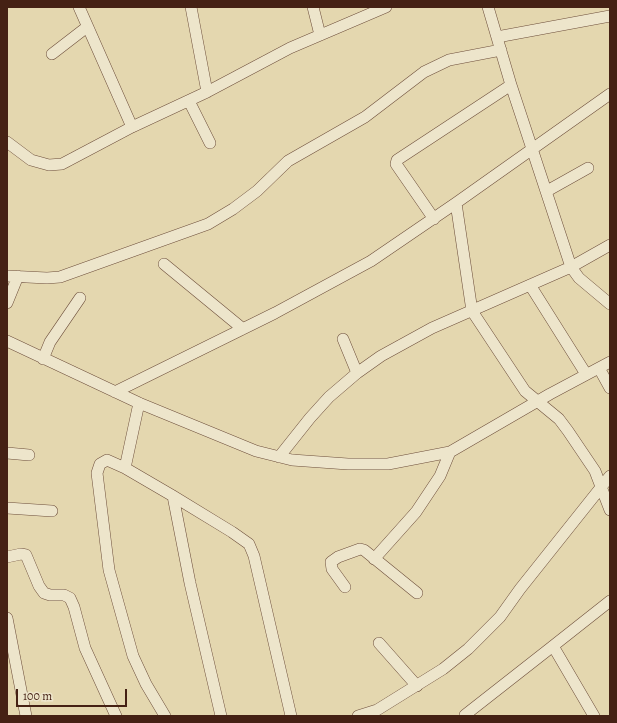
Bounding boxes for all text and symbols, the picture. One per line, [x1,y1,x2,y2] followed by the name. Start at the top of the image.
[18,681,129,707] scale bar
[23,688,52,704] text: 100 m

